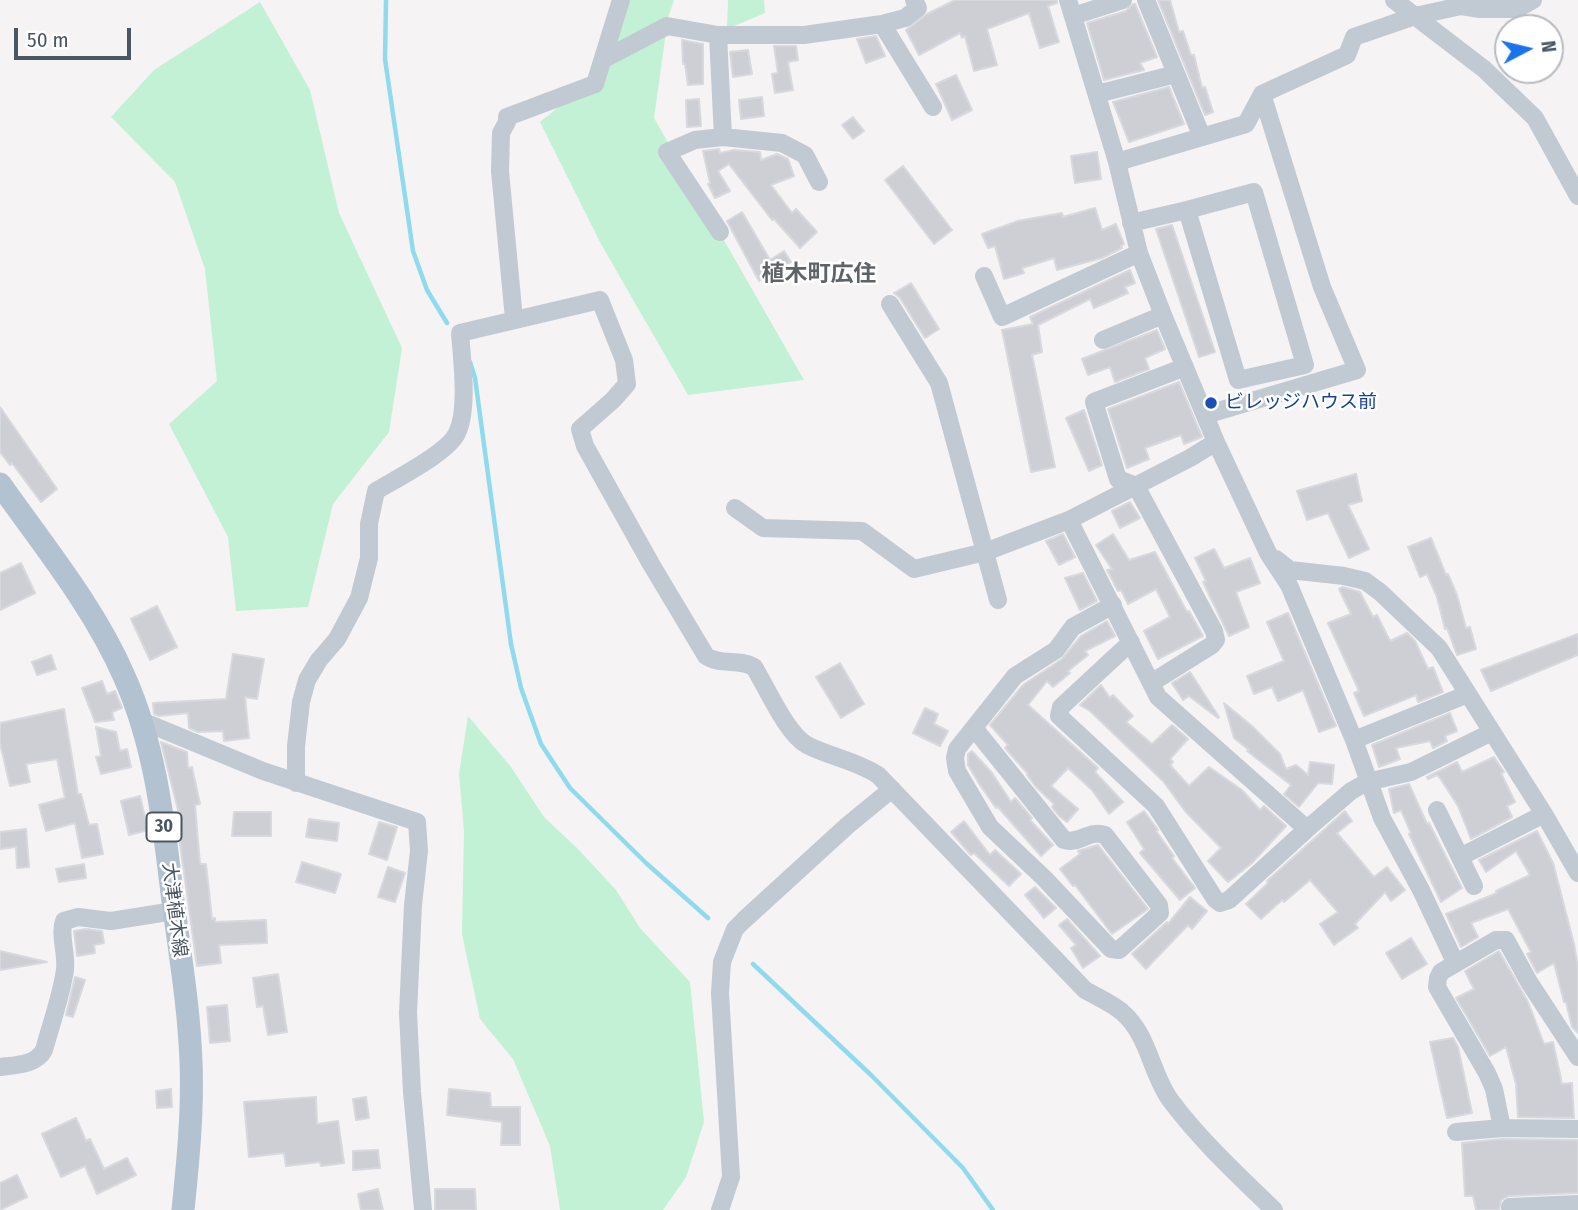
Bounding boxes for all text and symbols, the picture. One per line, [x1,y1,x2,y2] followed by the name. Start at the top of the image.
[18,14,135,58] scale bar
[1494,14,1564,84] north arrow
[27,27,69,53] text: 50 m
[1536,40,1560,54] text: N
[762,261,876,289] district label: 植木町広住
[1225,392,1377,414] place label: ビレッジハウス前
[1203,395,1219,411] marker: ビレッジハウス前
[146,812,182,842] road number: 30
[157,861,191,959] street label: 大津植木線

